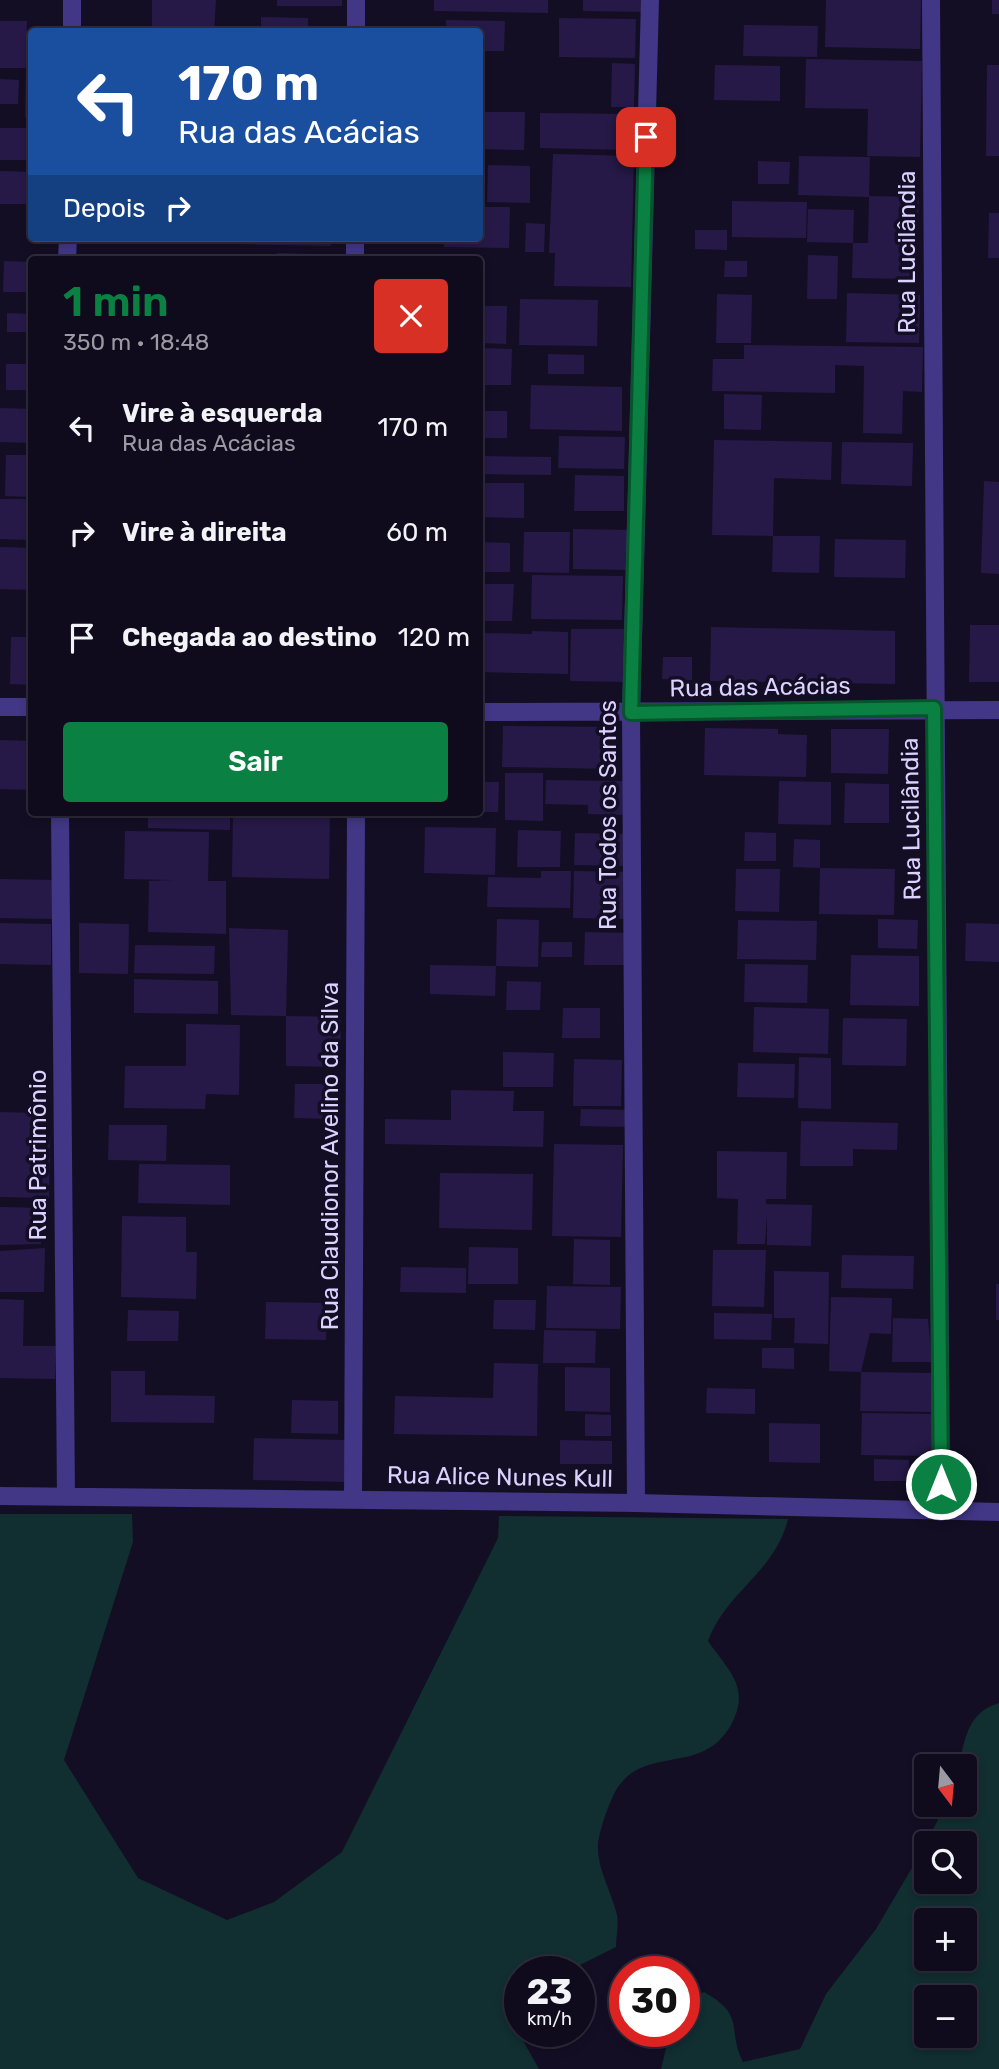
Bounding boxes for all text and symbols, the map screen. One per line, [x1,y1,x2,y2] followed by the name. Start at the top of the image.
[178,54,319,112] text: 170 m
[63,56,154,147] icon: left
[616,107,676,167] pin
[178,113,420,151] text: Rua das Acácias
[627,118,665,156] icon: arrive
[893,171,921,333] street label: Rua Lucilândia
[159,189,197,227] icon: right
[63,193,145,224] text: Depois
[63,277,169,327] text: 1 min
[374,279,448,353] button: close
[63,328,209,356] text: 350 m · 18:48
[122,398,323,429] text: Vire à esquerda
[63,409,101,447] icon: left
[378,412,448,443] text: 170 m
[122,429,296,457] text: Rua das Acácias
[63,514,101,552] icon: right
[122,517,287,548] text: Vire à direita
[386,517,448,548] text: 60 m
[63,619,101,657] icon: arrive
[122,622,377,653] text: Chegada ao destino
[398,622,470,653] text: 120 m
[669,671,851,703] street label: Rua das Acácias
[594,700,622,930] street label: Rua Todos os Santos
[63,722,448,802] button: Sair
[896,737,926,901] street label: Rua Lucilândia
[316,982,344,1330] street label: Rua Claudionor Avelino da Silva
[24,1069,52,1241] street label: Rua Patrimônio
[904,1447,978,1521] position arrow
[387,1461,613,1493] street label: Rua Alice Nunes Kull
[914,1754,976,1816] north arrow
[914,1754,977,2048] map controls
[914,1831,977,1894] button: search
[914,1908,977,1971] button: +
[609,1956,700,2047] speed limit sign: 30
[527,1971,572,2013] text: 23
[914,1985,977,2048] button: −
[527,2008,572,2030] text: km/h

